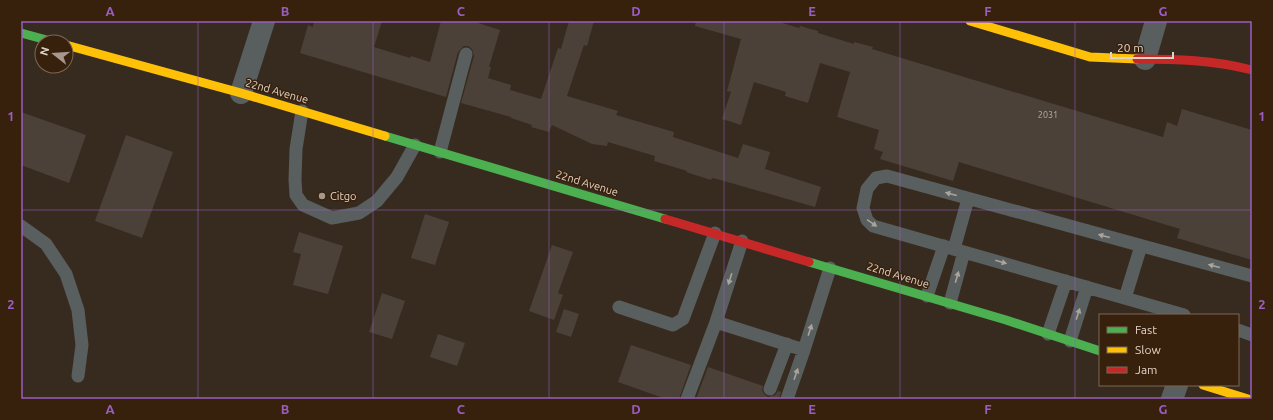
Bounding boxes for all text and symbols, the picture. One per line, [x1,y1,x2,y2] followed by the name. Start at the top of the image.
[105,4,115,18] text: A
[281,4,290,18] text: B
[457,4,466,18] text: C
[631,4,641,18] text: D
[808,4,816,18] text: E
[984,4,992,18] text: F
[1159,4,1168,18] text: G
[34,34,74,74] north arrow
[1111,34,1173,60] scale bar
[1117,41,1144,54] text: 20 m
[37,45,51,57] text: N
[244,76,310,106] street label: 22nd Avenue
[7,109,15,123] text: 1
[1258,109,1266,123] text: 1
[1038,110,1058,120] house number: 2031
[554,168,620,198] street label: 22nd Avenue
[330,190,356,202] place label: Citgo
[317,191,327,201] marker: Citgo
[945,191,957,197] one-way arrow
[867,219,878,227] one-way arrow
[1097,233,1109,239] one-way arrow
[996,259,1008,265] one-way arrow
[865,260,931,290] street label: 22nd Avenue
[1208,263,1220,269] one-way arrow
[954,271,960,283] one-way arrow
[727,273,733,285] one-way arrow
[7,297,15,311] text: 2
[1258,297,1266,311] text: 2
[1075,308,1081,320] one-way arrow
[1099,314,1239,386] legend
[1135,323,1157,336] text: Fast
[807,324,813,336] one-way arrow
[1135,343,1161,356] text: Slow
[1135,363,1157,376] text: Jam
[793,368,799,380] one-way arrow
[105,402,115,416] text: A
[281,402,290,416] text: B
[457,402,466,416] text: C
[631,402,641,416] text: D
[808,402,816,416] text: E
[984,402,992,416] text: F
[1159,402,1168,416] text: G

